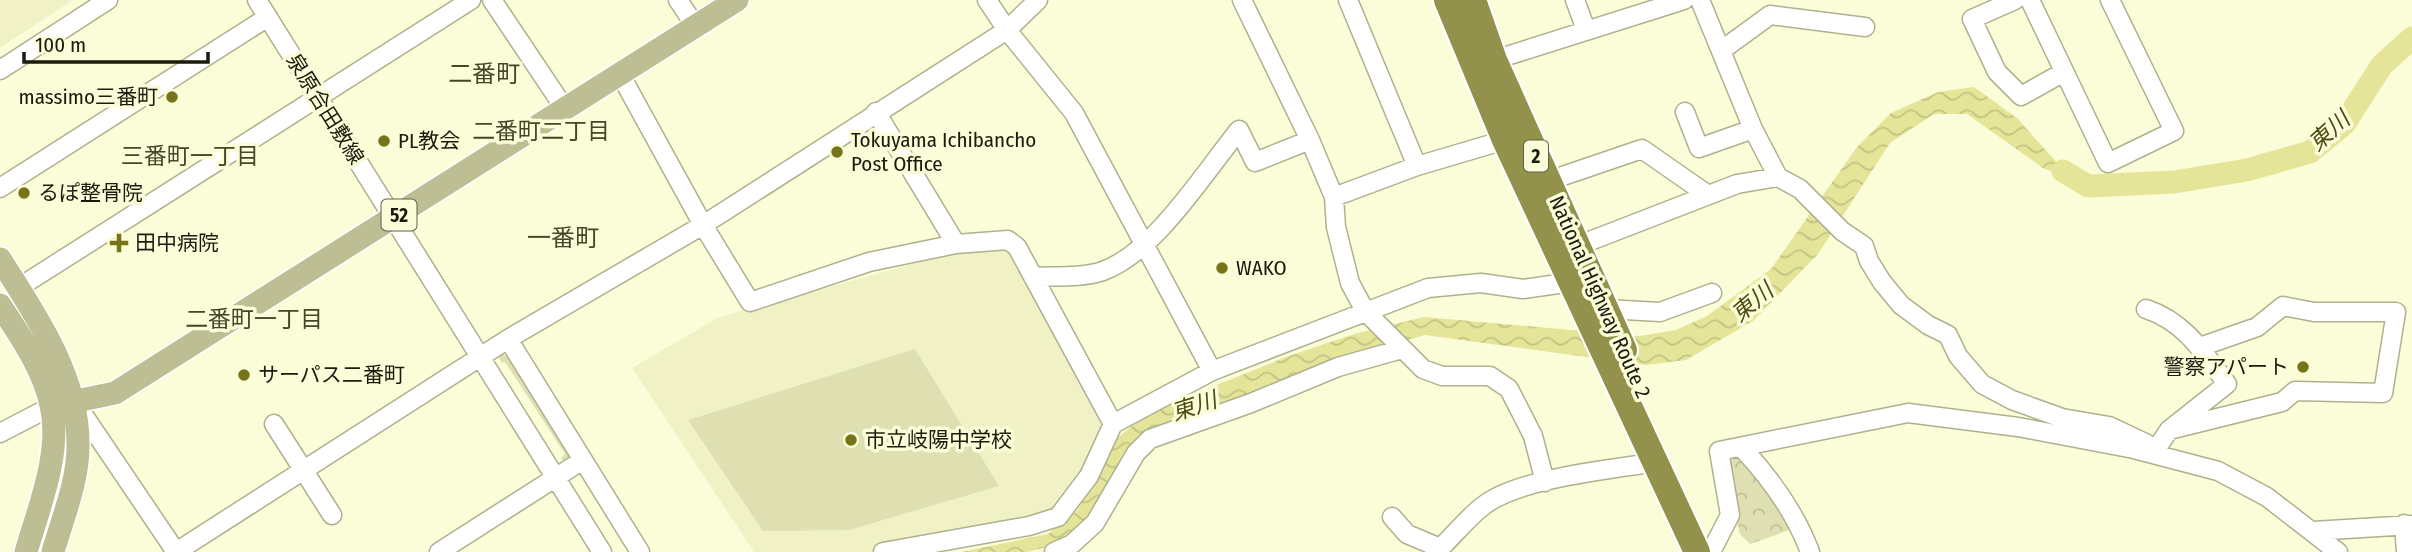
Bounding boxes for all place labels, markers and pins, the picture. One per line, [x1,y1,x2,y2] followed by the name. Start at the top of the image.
[18,84,158,110] place label: massimo三番町
[164,89,180,105] marker: massimo三番町
[851,127,1036,177] place label: Tokuyama Ichibancho Post Office
[398,128,460,154] place label: PL教会
[376,133,392,149] marker: PL教会
[829,144,845,160] marker: Tokuyama Ichibancho Post Office
[38,180,143,206] place label: るぽ整骨院
[16,185,32,201] marker: るぽ整骨院
[135,230,219,256] place label: 田中病院
[109,233,129,253] marker: 田中病院
[1236,255,1287,281] place label: WAKO
[1214,260,1230,276] marker: WAKO
[2163,354,2289,380] place label: 警察アパート
[2295,359,2311,375] marker: 警察アパート
[258,362,405,388] place label: サーパス二番町
[236,367,252,383] marker: サーパス二番町
[865,427,1012,453] place label: 市立岐陽中学校
[843,432,859,448] marker: 市立岐陽中学校

